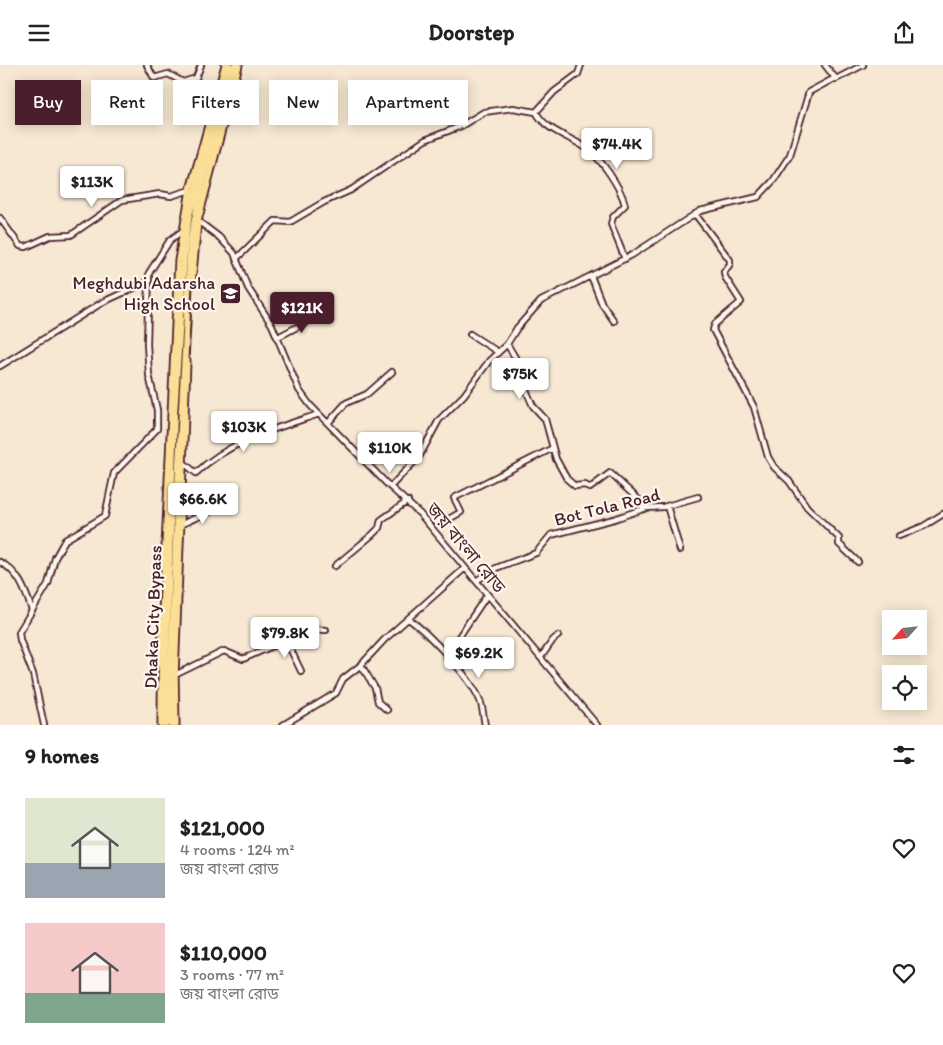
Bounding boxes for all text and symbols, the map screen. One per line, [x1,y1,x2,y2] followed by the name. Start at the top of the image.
[25,19,53,47] icon: menu
[428,19,515,46] text: Doorstep
[890,19,918,47] icon: share
[15,80,81,125] chip: Buy
[91,80,163,125] chip: Rent
[173,80,259,125] chip: Filters
[269,80,338,125] chip: New
[348,80,468,125] chip: Apartment
[576,127,658,170] pin: $74.4K
[592,134,642,153] text: $74.4K
[57,165,127,208] pin: $113K
[71,172,113,191] text: $113K
[72,272,215,315] place label: Meghdubi Adarsha High School
[219,281,243,305] school or university icon: Meghdubi Adarsha High School
[267,291,337,334] pin: $121K
[281,298,323,317] text: $121K
[490,357,550,400] pin: $75K
[503,364,537,383] text: $75K
[209,411,279,453] pin: $103K
[222,417,266,436] text: $103K
[355,431,425,474] pin: $110K
[368,438,412,457] text: $110K
[162,483,244,525] pin: $66.6K
[552,483,662,531] street label: Bot Tola Road
[179,489,227,508] text: $66.6K
[421,498,510,598] street label: জয় বাংলা রোড
[140,545,166,689] street label: Dhaka City Bypass
[882,610,928,655] north arrow
[882,610,927,710] map controls
[244,617,326,659] pin: $79.8K
[261,623,309,642] text: $79.8K
[438,637,520,679] pin: $69.2K
[455,643,503,662] text: $69.2K
[882,665,927,710] button: locate
[890,741,918,769] icon: filters
[25,743,99,768] text: 9 homes
[180,815,265,840] text: $121,000
[65,818,125,878] icon: home
[890,834,918,862] icon: heart
[180,840,295,859] text: 4 rooms · 124 m²
[180,859,279,878] text: জয় বাংলা রোড
[180,940,267,965] text: $110,000
[65,943,125,1003] icon: home
[890,959,918,987] icon: heart
[180,965,284,984] text: 3 rooms · 77 m²
[180,984,279,1003] text: জয় বাংলা রোড

